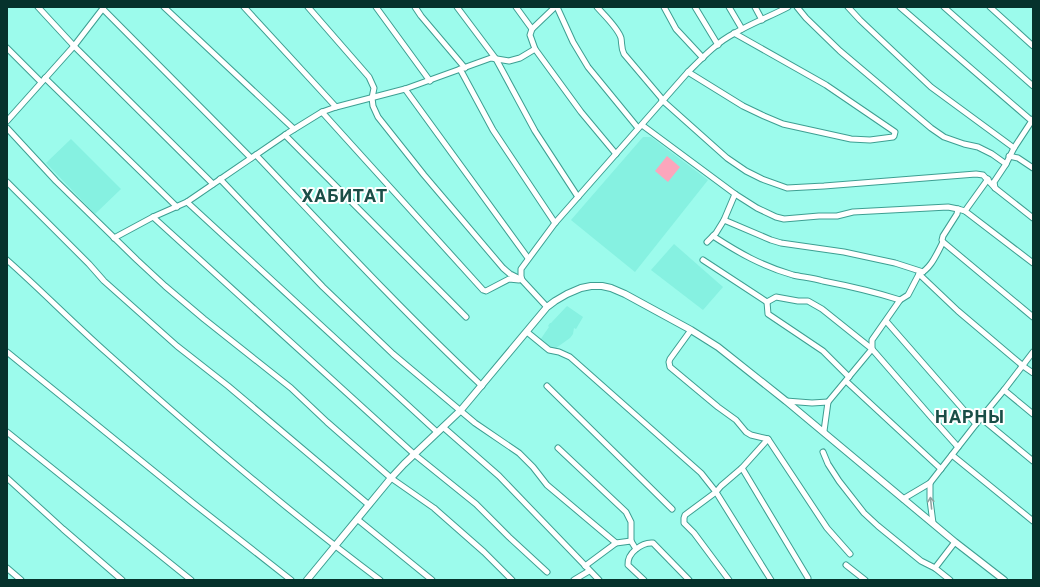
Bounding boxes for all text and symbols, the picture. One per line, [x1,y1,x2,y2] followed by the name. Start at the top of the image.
[302,185,388,206] district label: ХАБИТАТ
[935,406,1005,427] district label: НАРНЫ
[927,497,935,510] one-way arrow

